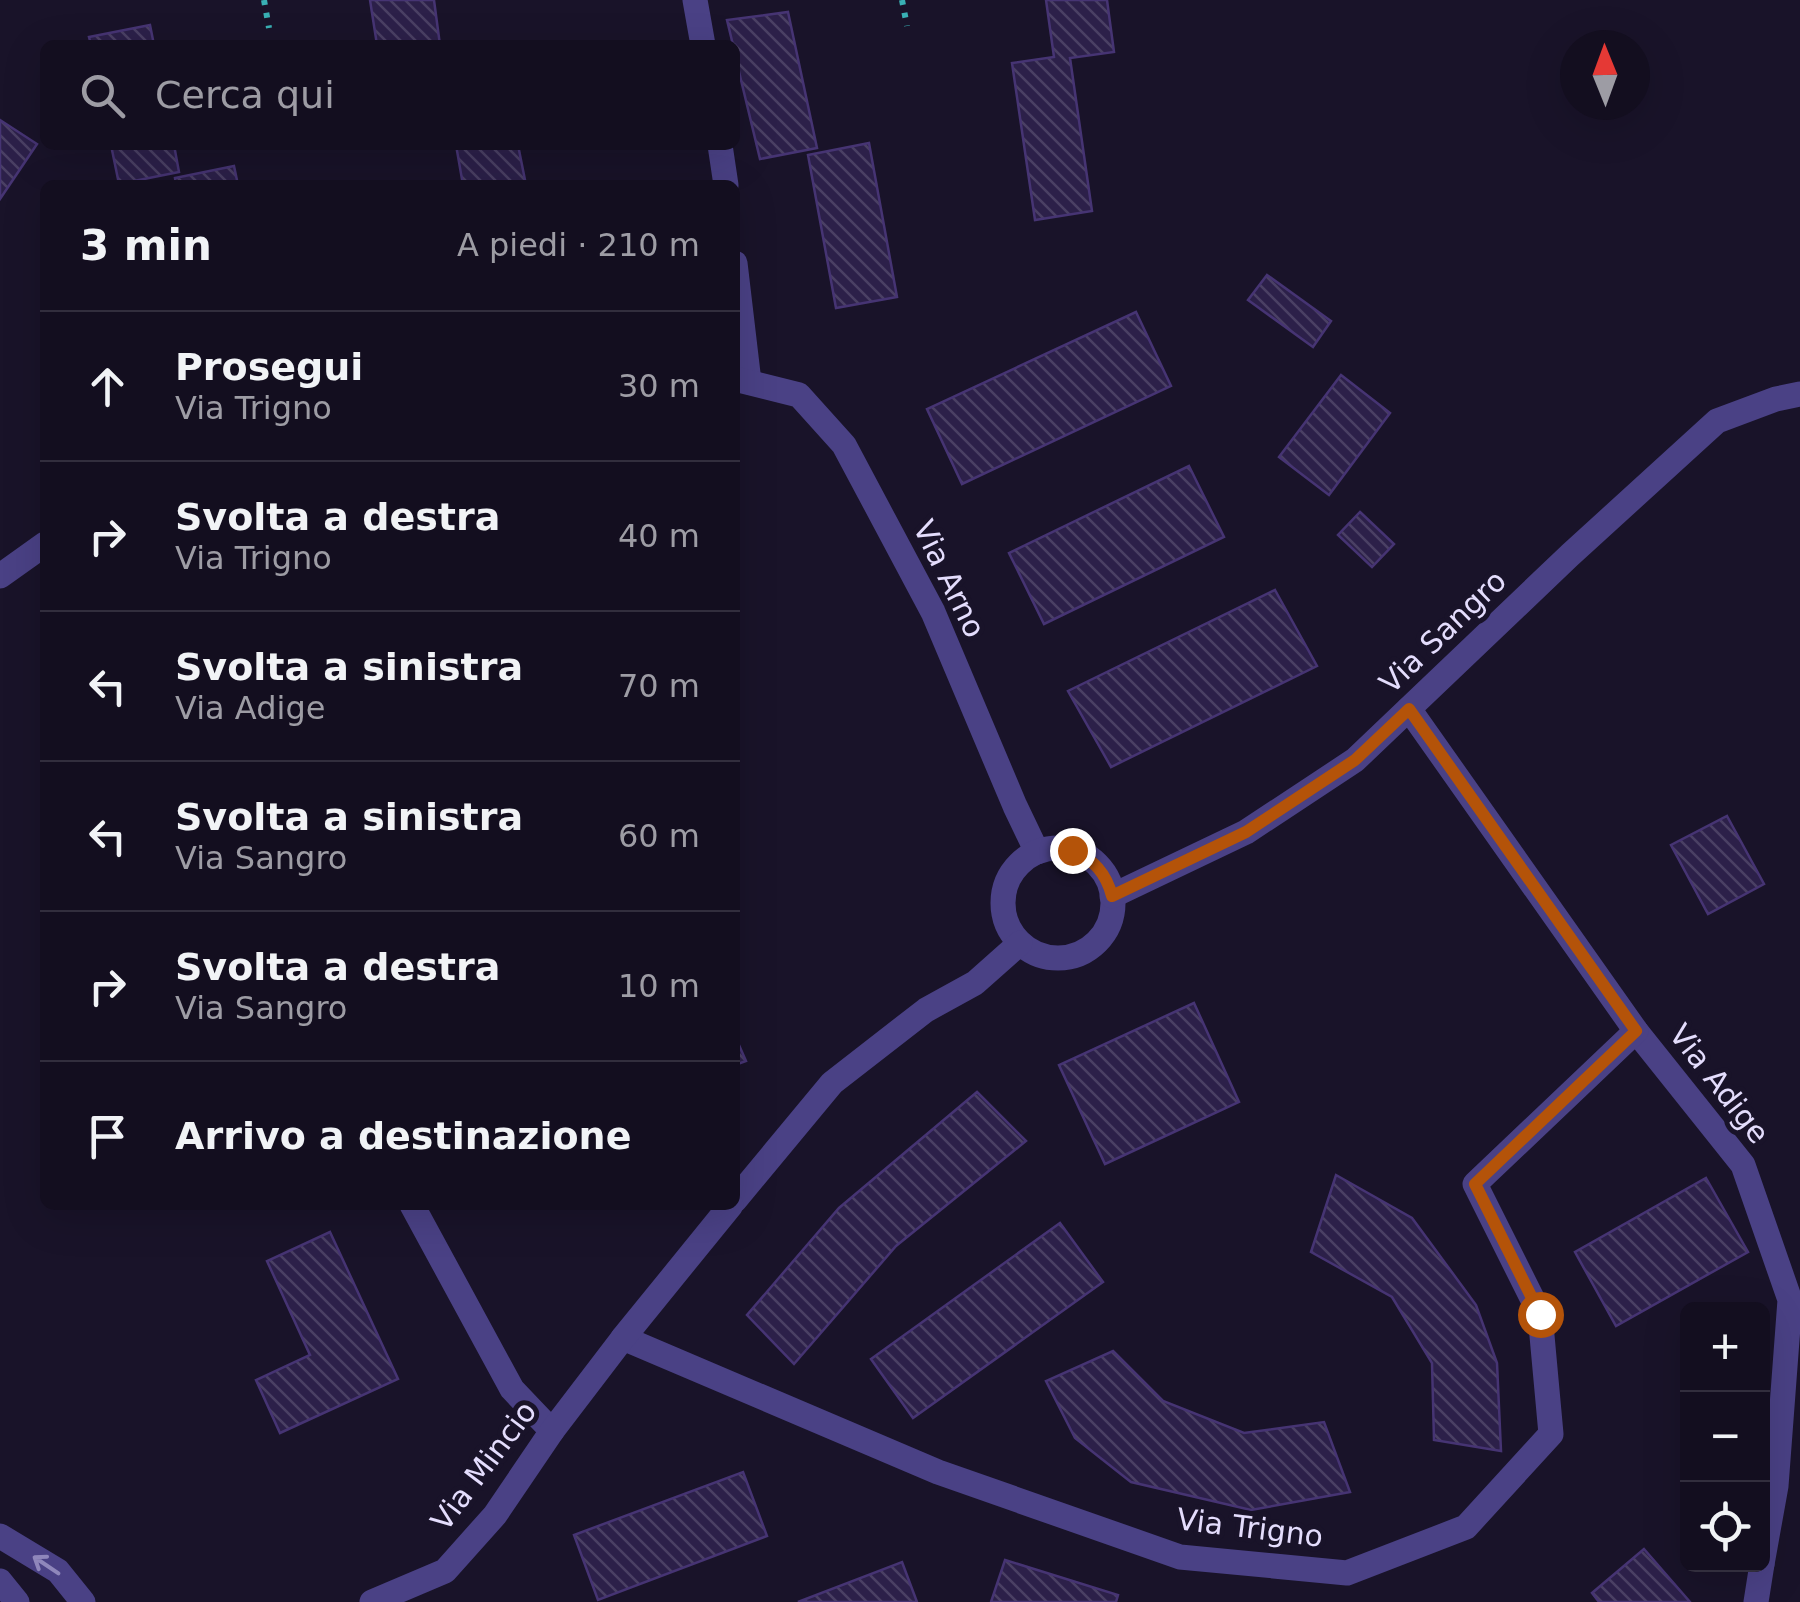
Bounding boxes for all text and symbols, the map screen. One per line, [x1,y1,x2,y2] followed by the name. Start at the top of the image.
[1560,30,1650,120] north arrow
[40,40,740,150] search box
[75,68,130,123] icon: search
[155,73,335,117] text: Cerca qui
[80,221,212,270] text: 3 min
[457,226,700,264] text: A piedi · 210 m
[175,345,363,389] text: Prosegui
[80,359,135,414] icon: ahead
[618,367,700,405] text: 30 m
[175,389,332,427] text: Via Trigno
[175,495,500,539] text: Svolta a destra
[80,509,135,564] icon: right
[906,515,993,643] street label: Via Arno
[618,517,700,555] text: 40 m
[175,539,332,577] text: Via Trigno
[1372,563,1513,700] street label: Via Sangro
[175,645,523,689] text: Svolta a sinistra
[80,659,135,714] icon: left
[618,667,700,705] text: 70 m
[175,689,325,727] text: Via Adige
[175,795,523,839] text: Svolta a sinistra
[80,809,135,864] icon: left
[618,817,700,855] text: 60 m
[1050,828,1096,874] route end
[175,839,347,877] text: Via Sangro
[175,945,500,989] text: Svolta a destra
[80,959,135,1014] icon: right
[618,967,700,1005] text: 10 m
[175,989,347,1027] text: Via Sangro
[1662,1017,1777,1150] street label: Via Adige
[80,1109,135,1164] icon: arrive
[175,1114,631,1158] text: Arrivo a destinazione
[1518,1292,1564,1338] route start
[1680,1302,1770,1572] map controls
[1680,1302,1770,1392] button: +
[1680,1392,1770,1482] button: −
[424,1394,543,1537] street label: Via Mincio
[1680,1482,1770,1572] button: locate
[1175,1501,1325,1554] street label: Via Trigno
[32,1554,60,1575] one-way arrow

